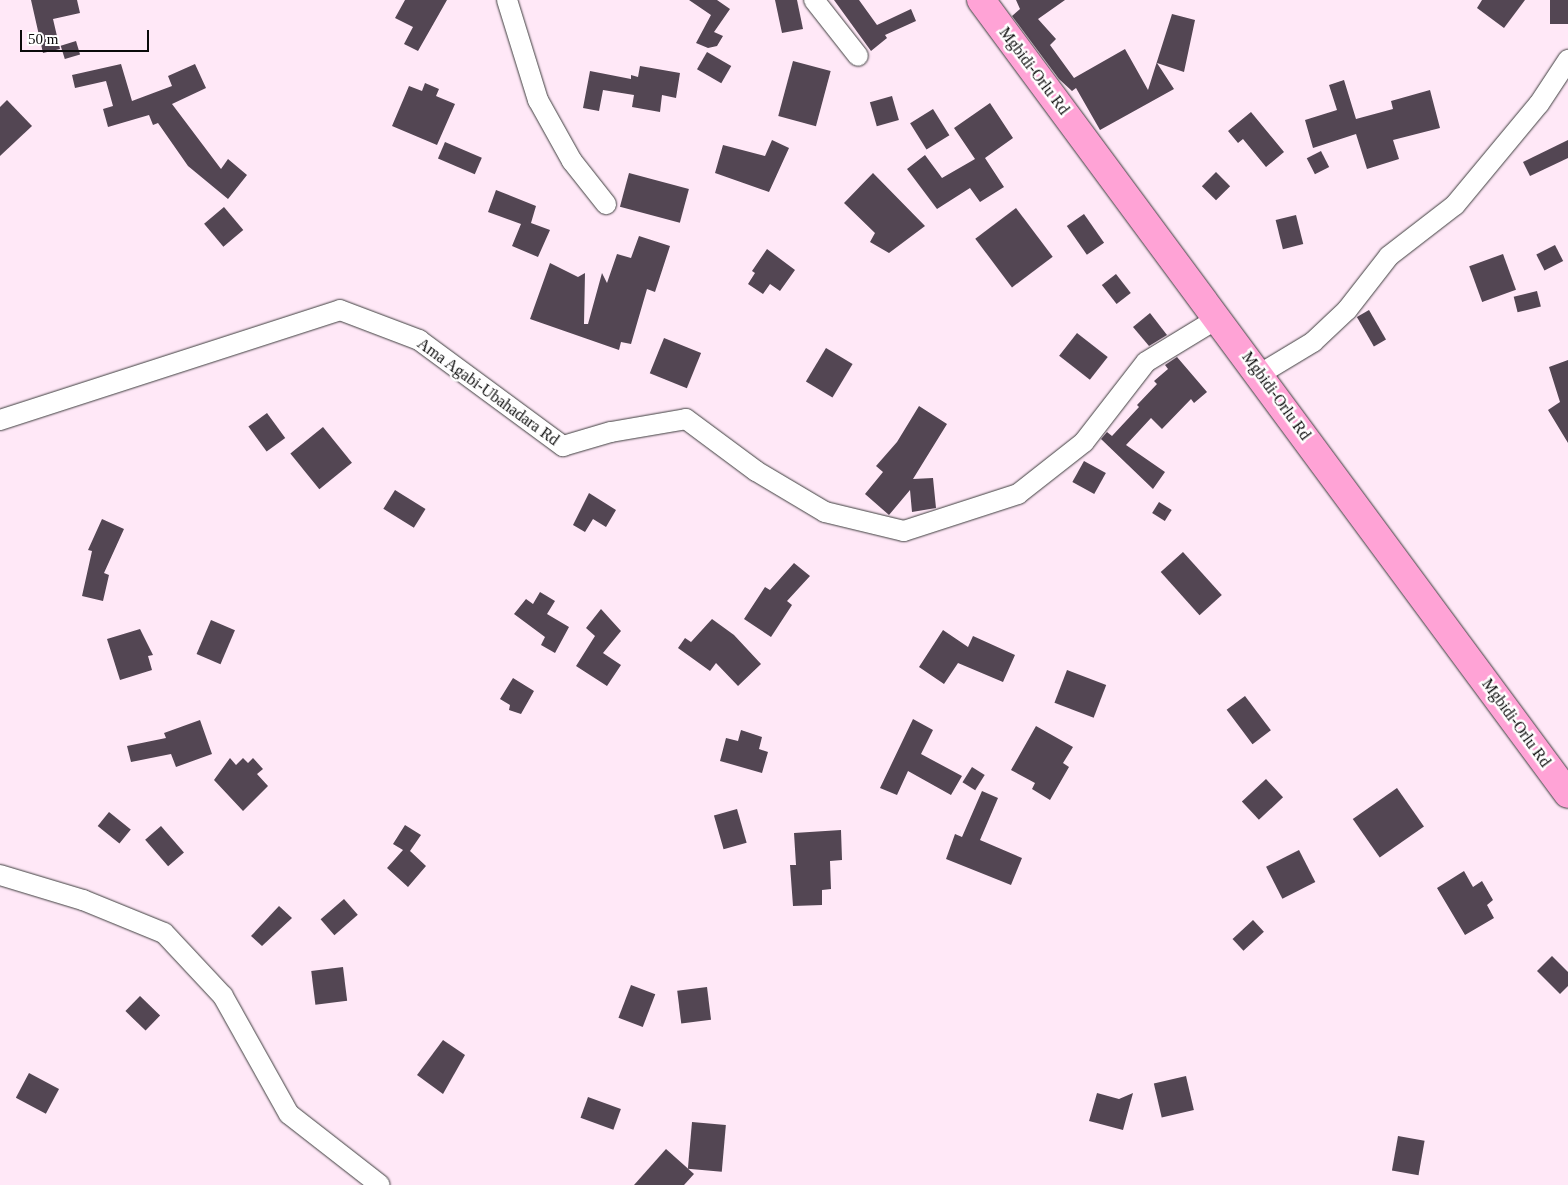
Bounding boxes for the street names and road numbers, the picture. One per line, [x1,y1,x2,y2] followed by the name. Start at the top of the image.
[995,24,1073,118] street label: Mgbidi-Orlu Rd
[413,334,563,450] street label: Ama Agabi-Ubahadara Rd
[1238,348,1314,444] street label: Mgbidi-Orlu Rd
[1478,675,1554,771] street label: Mgbidi-Orlu Rd

